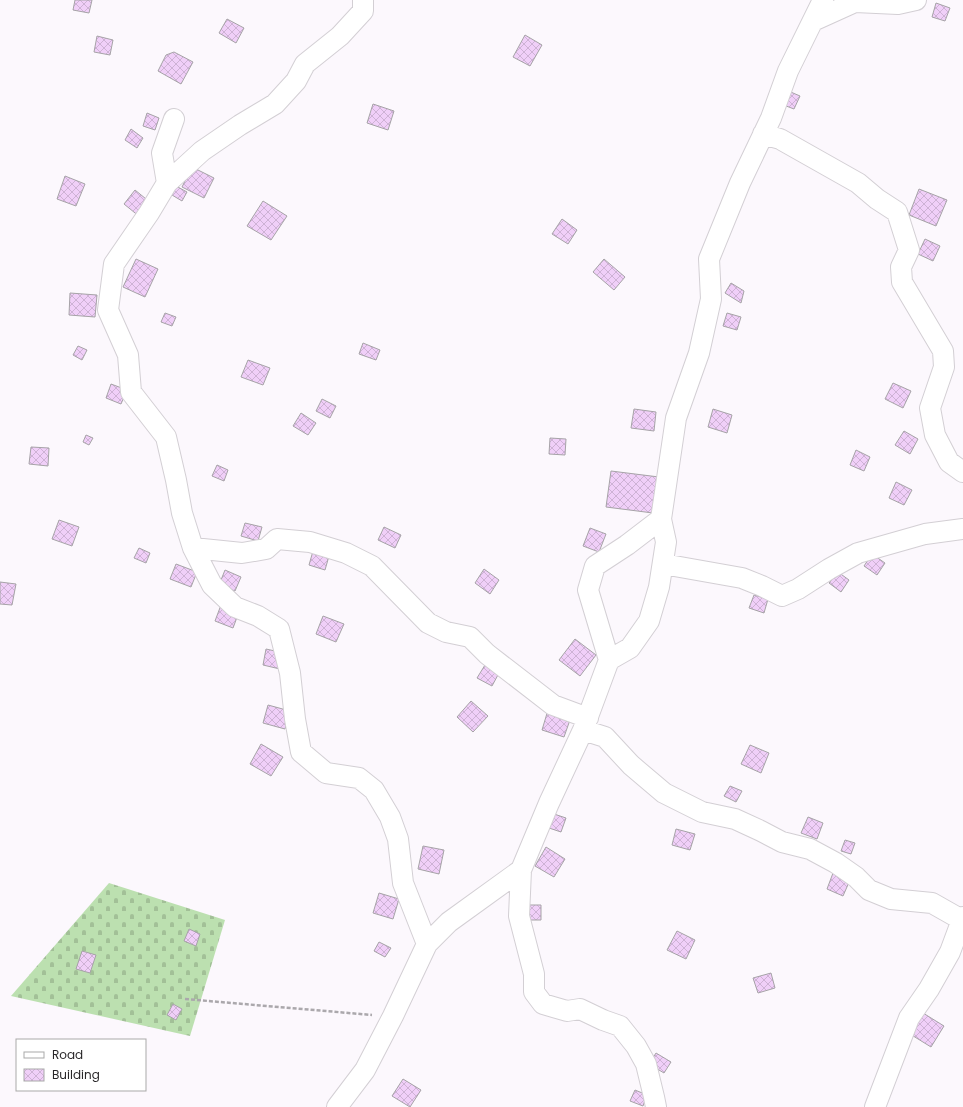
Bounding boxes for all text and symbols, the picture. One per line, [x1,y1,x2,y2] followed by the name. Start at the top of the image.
[16,1039,146,1091] legend
[52,1046,83,1063] text: Road
[52,1066,100,1083] text: Building

